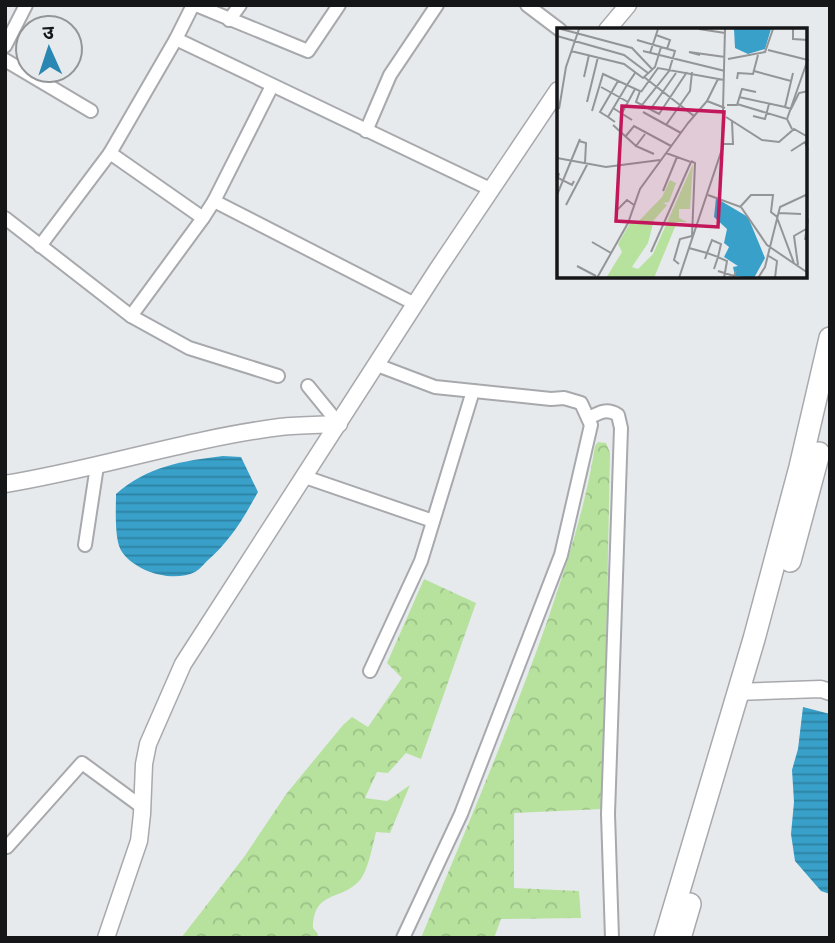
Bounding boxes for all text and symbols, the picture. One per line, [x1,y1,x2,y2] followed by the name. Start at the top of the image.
[14,14,84,84] north arrow
[42,20,55,44] text: उ
[557,28,807,278] inset map

